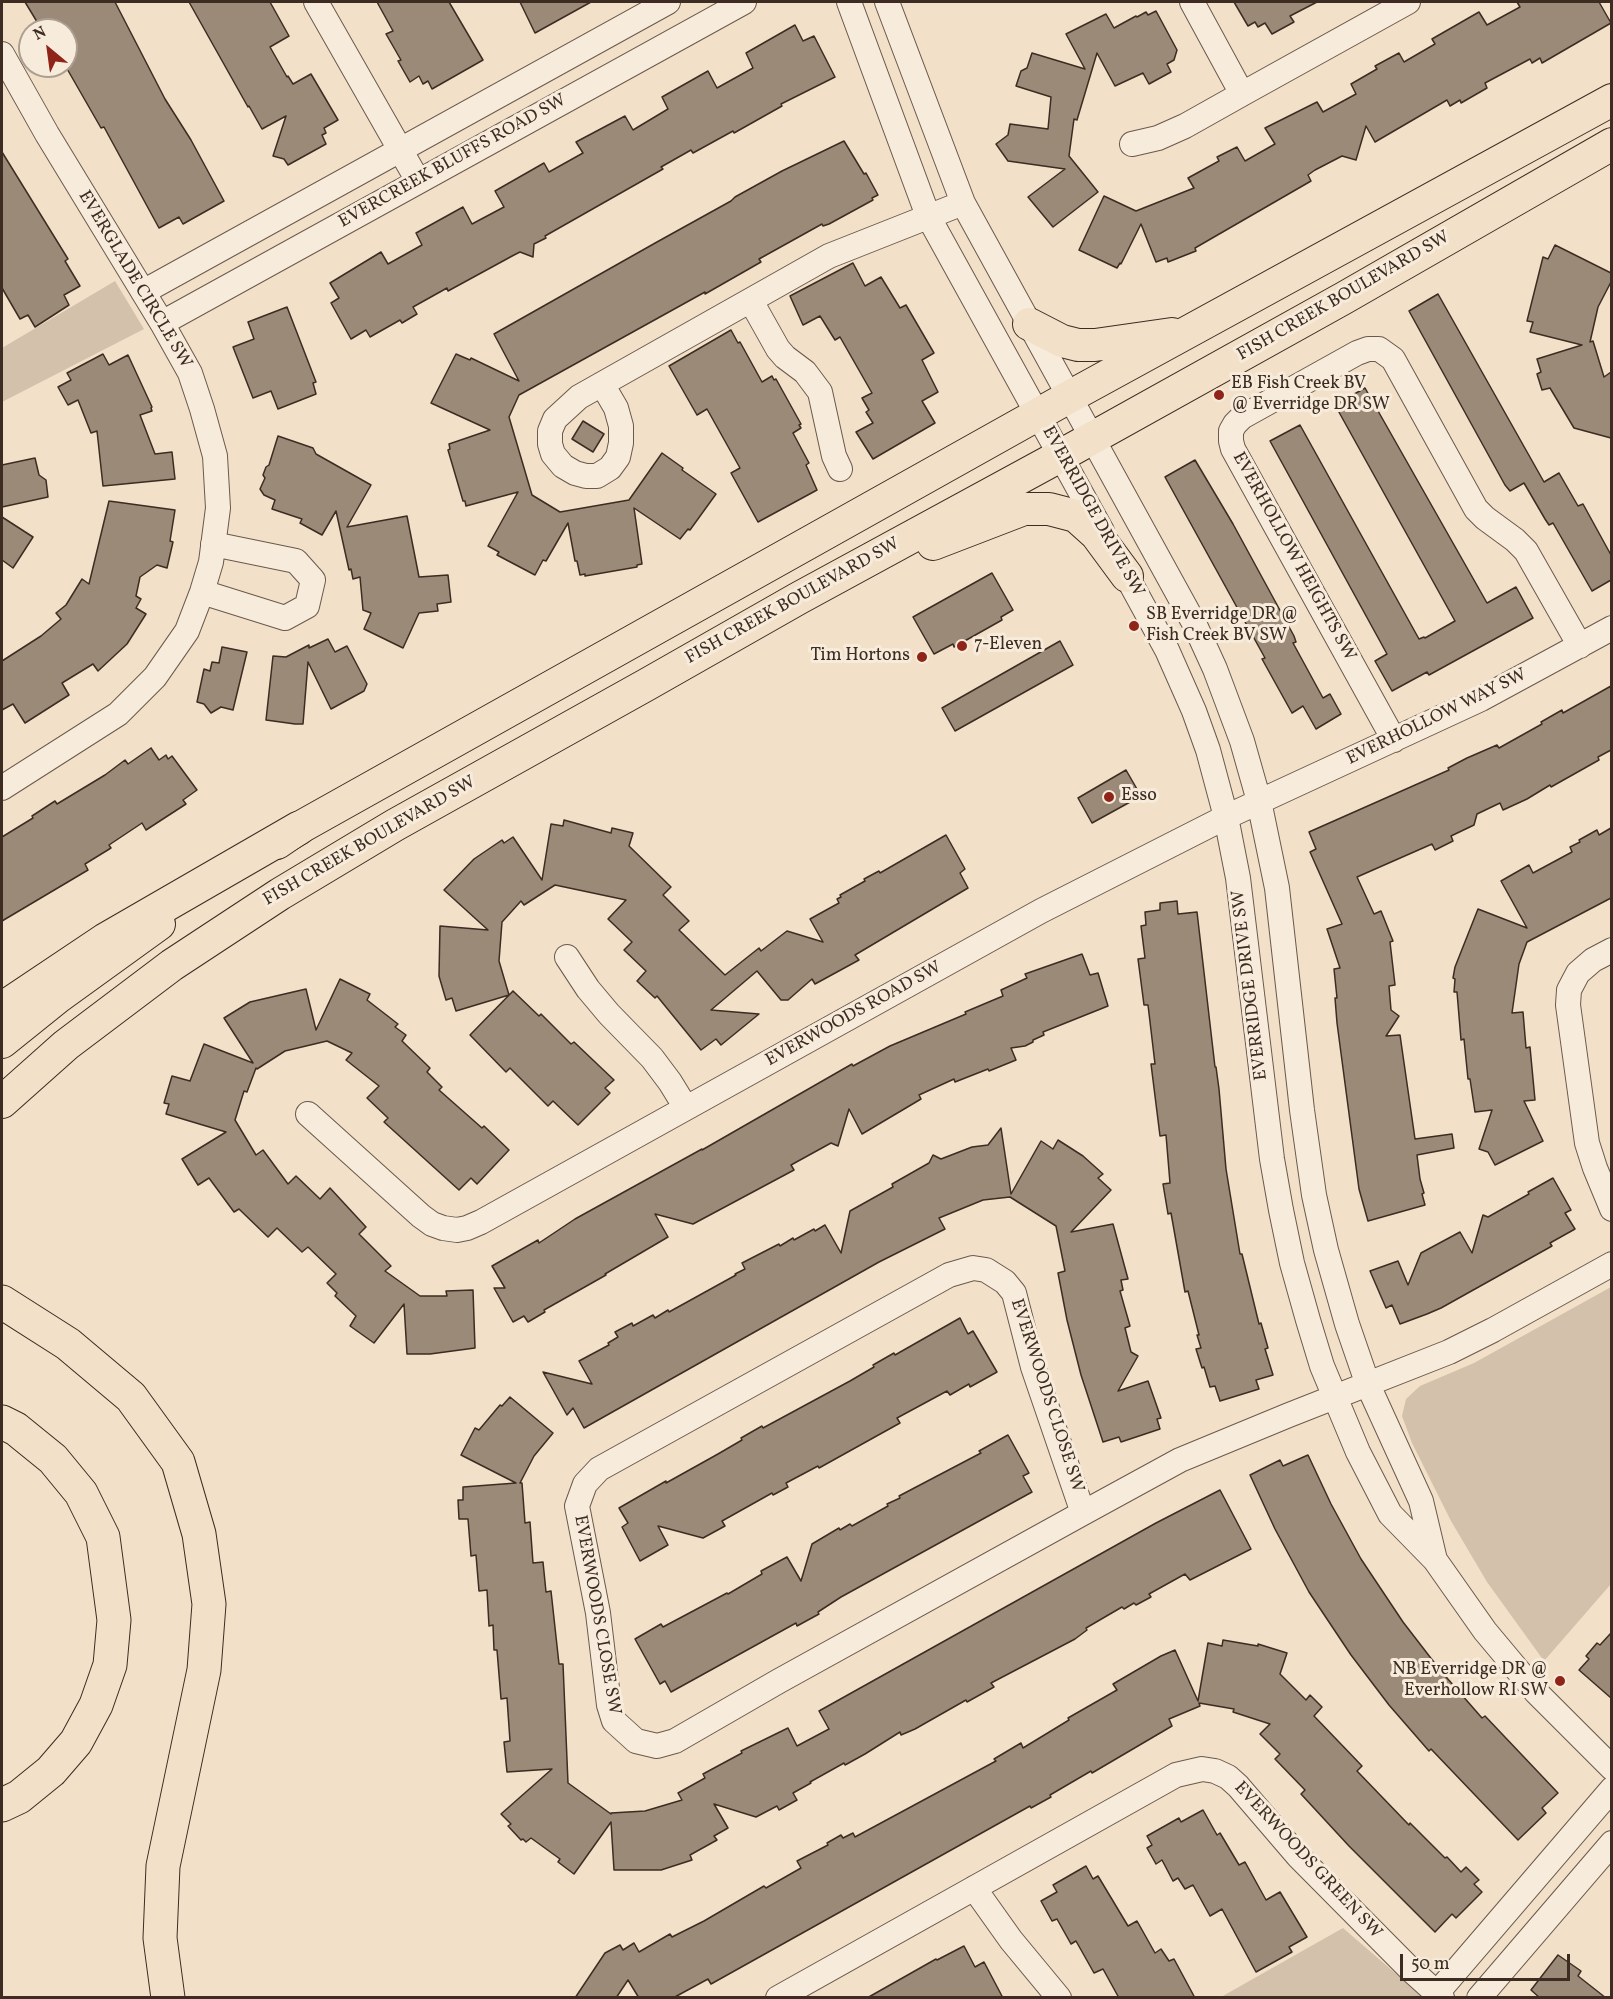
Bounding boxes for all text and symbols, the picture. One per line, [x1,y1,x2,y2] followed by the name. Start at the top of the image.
[18,18,78,78] north arrow
[30,22,51,46] text: N
[335,90,571,234] street label: EVERCREEK BLUFFS ROAD SW
[72,187,196,373] street label: EVERGLADE CIRCLE SW
[1234,227,1454,367] street label: FISH CREEK BOULEVARD SW
[1231,374,1390,416] place label: EB Fish Creek BV @ Everridge DR SW
[1212,388,1226,402] marker: EB Fish Creek BV @ Everridge DR SW
[1036,423,1148,601] street label: EVERRIDGE DRIVE SW
[1227,449,1359,665] street label: EVERHOLLOW HEIGHTS SW
[682,534,904,670] street label: FISH CREEK BOULEVARD SW
[1146,605,1298,648] place label: SB Everridge DR @ Fish Creek BV SW
[1127,619,1141,633] marker: SB Everridge DR @ Fish Creek BV SW
[974,635,1042,657] place label: 7-Eleven
[955,639,969,653] marker: 7-Eleven
[811,646,910,668] place label: Tim Hortons
[915,650,929,664] marker: Tim Hortons
[1344,665,1530,771] street label: EVERHOLLOW WAY SW
[260,772,480,912] street label: FISH CREEK BOULEVARD SW
[1121,786,1157,808] place label: Esso
[1102,790,1116,804] marker: Esso
[1229,889,1273,1081] street label: EVERRIDGE DRIVE SW
[762,958,946,1072] street label: EVERWOODS ROAD SW
[1004,1296,1088,1496] street label: EVERWOODS CLOSE SW
[568,1513,624,1717] street label: EVERWOODS CLOSE SW
[1392,1660,1548,1702] place label: NB Everridge DR @ Everhollow RI SW
[1553,1674,1567,1688] marker: NB Everridge DR @ Everhollow RI SW
[1228,1778,1386,1944] street label: EVERWOODS GREEN SW
[1403,1942,1572,1980] scale bar
[1411,1952,1450,1977] text: 50 m

